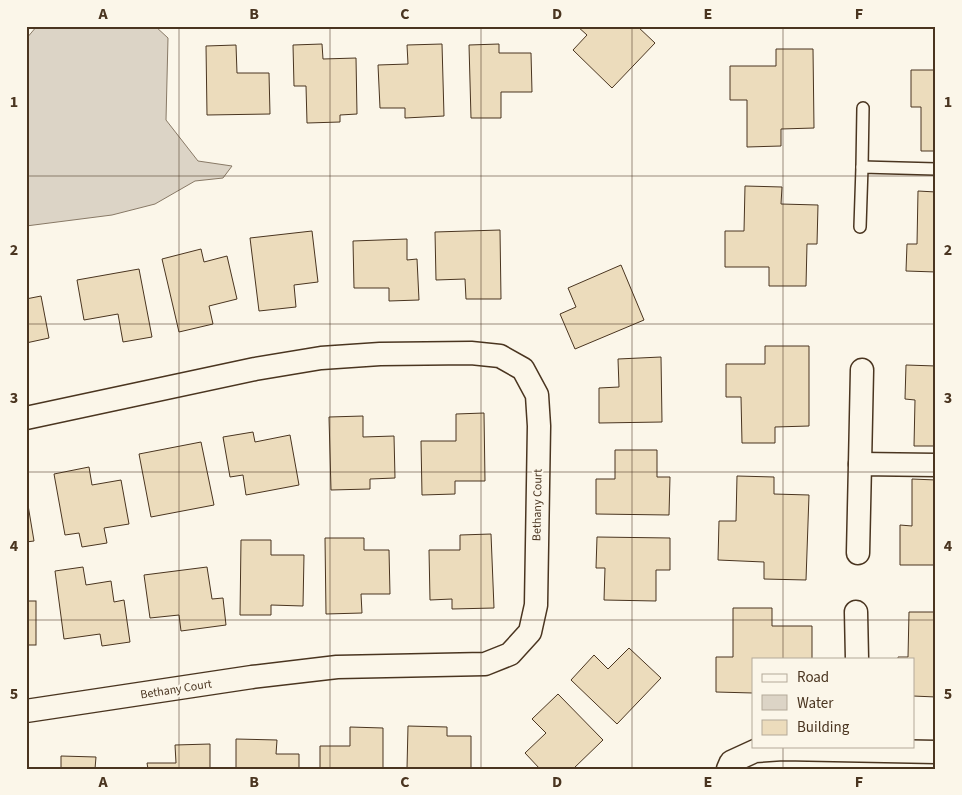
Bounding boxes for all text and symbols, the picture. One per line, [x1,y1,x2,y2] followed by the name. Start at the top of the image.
[97,3,108,25] text: A
[249,3,259,25] text: B
[400,3,410,25] text: C
[552,3,562,25] text: D
[704,3,712,25] text: E
[855,3,863,25] text: F
[10,91,18,113] text: 1
[944,91,952,113] text: 1
[10,239,18,261] text: 2
[944,239,952,261] text: 2
[10,387,18,409] text: 3
[944,387,952,409] text: 3
[528,469,547,541] street label: Bethany Court
[10,535,19,557] text: 4
[944,535,953,557] text: 4
[752,658,914,748] legend
[797,667,829,688] text: Road
[139,675,213,704] street label: Bethany Court
[10,683,18,705] text: 5
[944,683,952,705] text: 5
[797,693,834,714] text: Water
[797,717,850,738] text: Building
[97,771,108,793] text: A
[249,771,259,793] text: B
[400,771,410,793] text: C
[552,771,562,793] text: D
[704,771,712,793] text: E
[855,771,863,793] text: F

